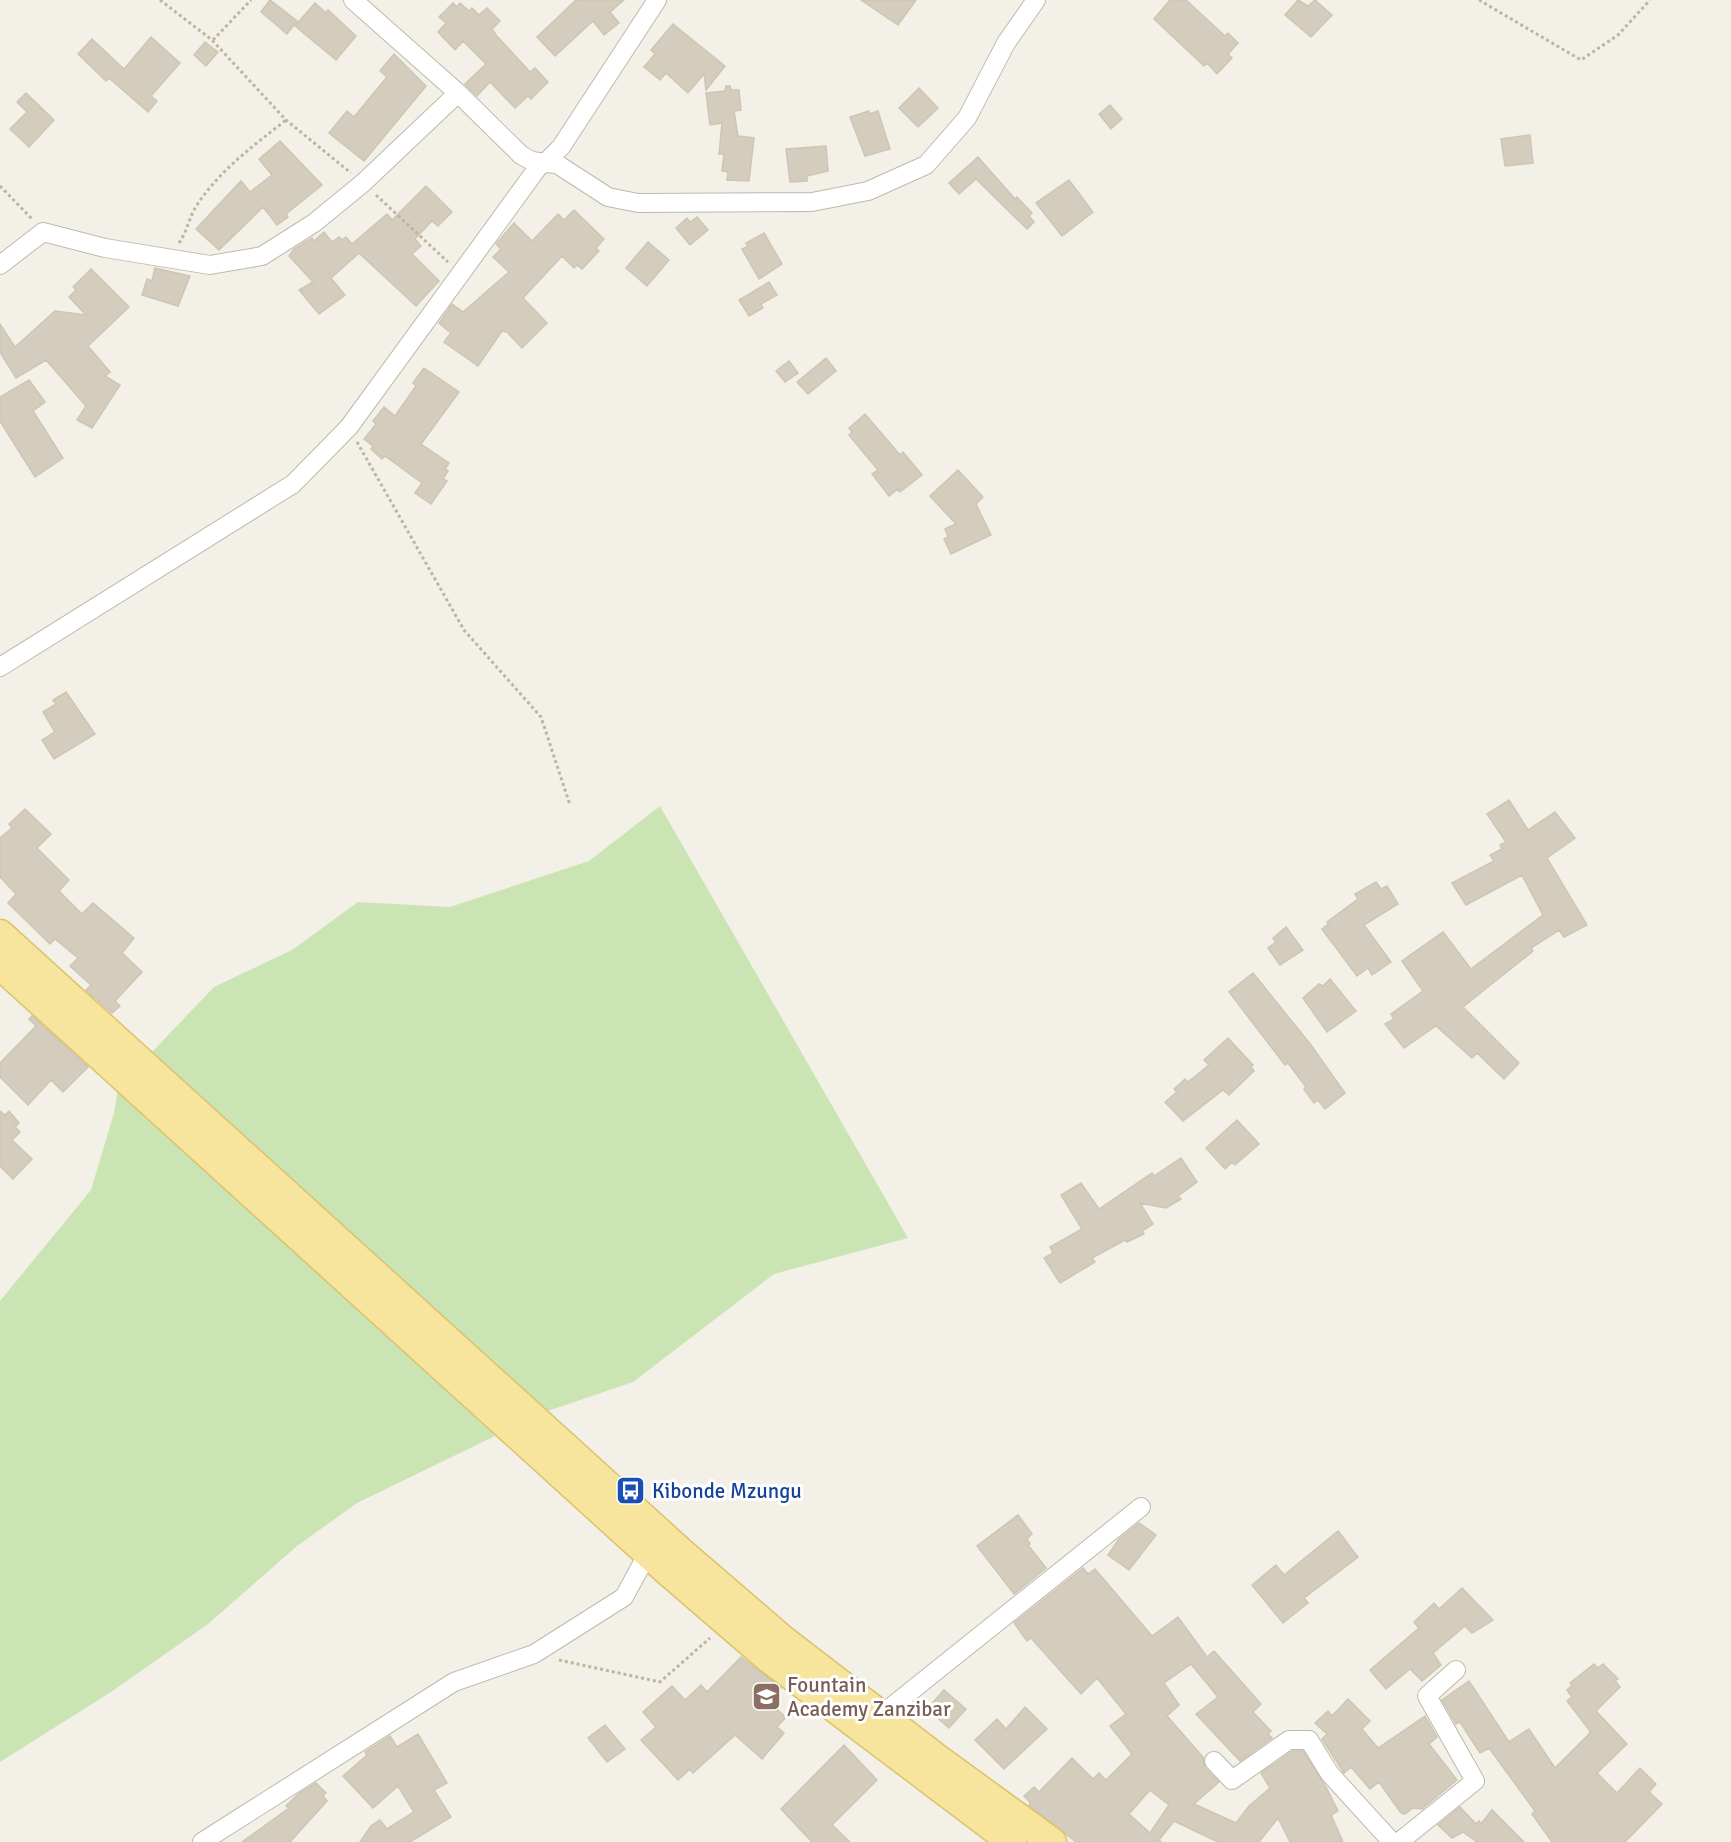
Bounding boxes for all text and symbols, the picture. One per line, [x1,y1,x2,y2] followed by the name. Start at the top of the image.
[615,1475,647,1507] bus stop icon: Kibonde Mzungu
[652,1478,802,1504] place label: Kibonde Mzungu
[787,1672,951,1722] place label: Fountain Academy Zanzibar
[750,1681,782,1713] school or university icon: Fountain Academy Zanzibar

